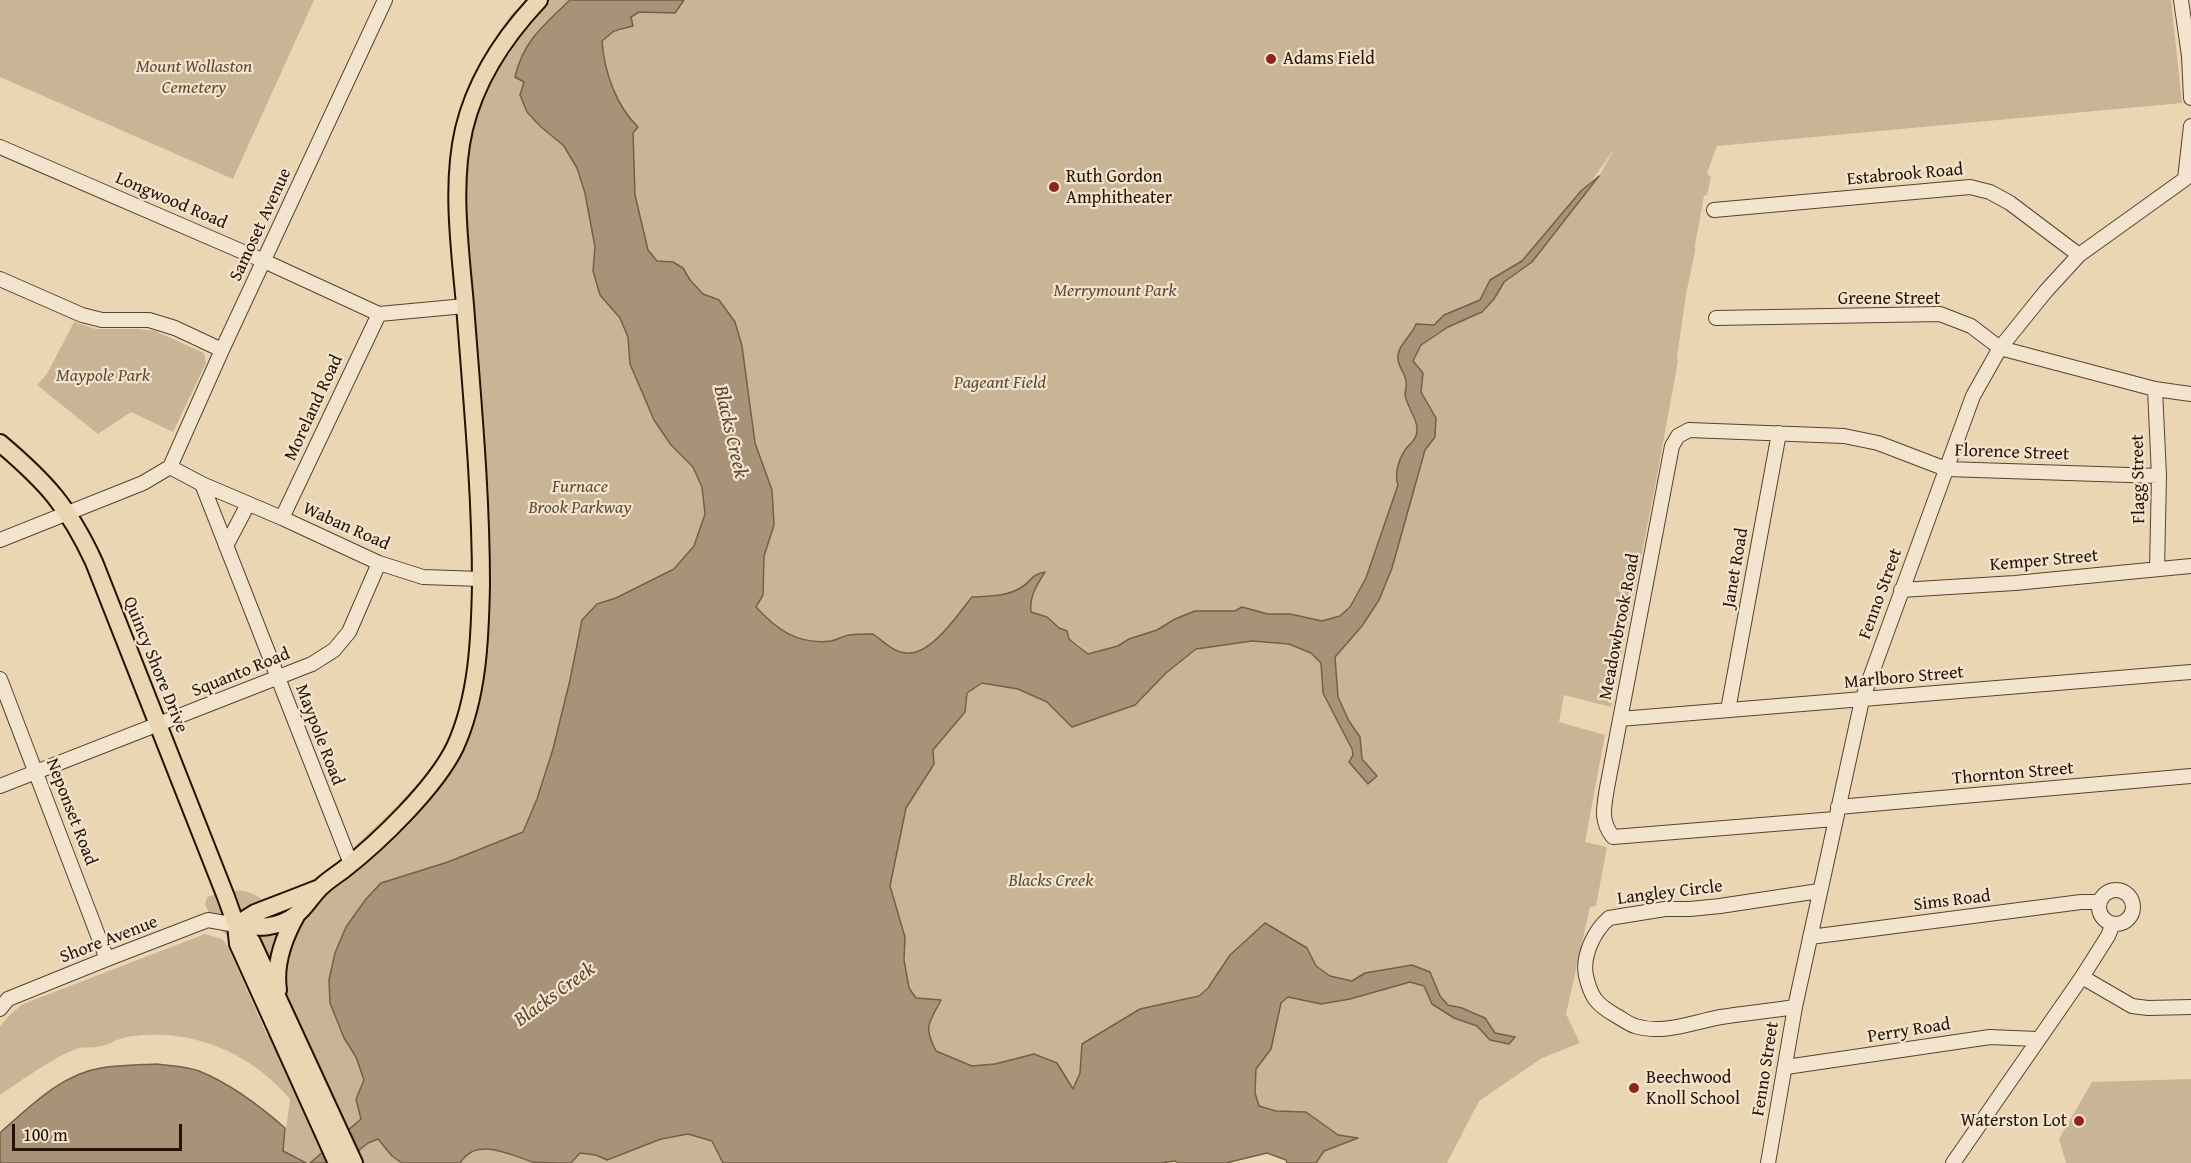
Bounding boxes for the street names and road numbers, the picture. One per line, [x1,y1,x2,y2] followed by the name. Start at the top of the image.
[1846,159,1964,191] street label: Estabrook Road
[225,165,297,285] street label: Samoset Avenue
[112,168,230,234] street label: Longwood Road
[1838,288,1940,310] street label: Greene Street
[280,352,348,464] street label: Moreland Road
[2127,434,2151,524] street label: Flagg Street
[1954,440,2070,466] street label: Florence Street
[299,498,393,556] street label: Waban Road
[1718,526,1754,610] street label: Janet Road
[1855,545,1907,643] street label: Fenno Street
[1989,545,2099,577] street label: Kemper Street
[1595,552,1645,702] street label: Meadowbrook Road
[118,594,192,736] street label: Quincy Shore Drive
[189,644,293,702] street label: Squanto Road
[1843,662,1965,694] street label: Marlboro Street
[290,682,348,788] street label: Maypole Road
[41,755,101,869] street label: Neponset Road
[1951,758,2075,790] street label: Thornton Street
[1616,876,1724,910] street label: Langley Circle
[1912,886,1992,916] street label: Sims Road
[57,911,161,969] street label: Shore Avenue
[1866,1014,1952,1048] street label: Perry Road
[1748,1020,1784,1118] street label: Fenno Street

